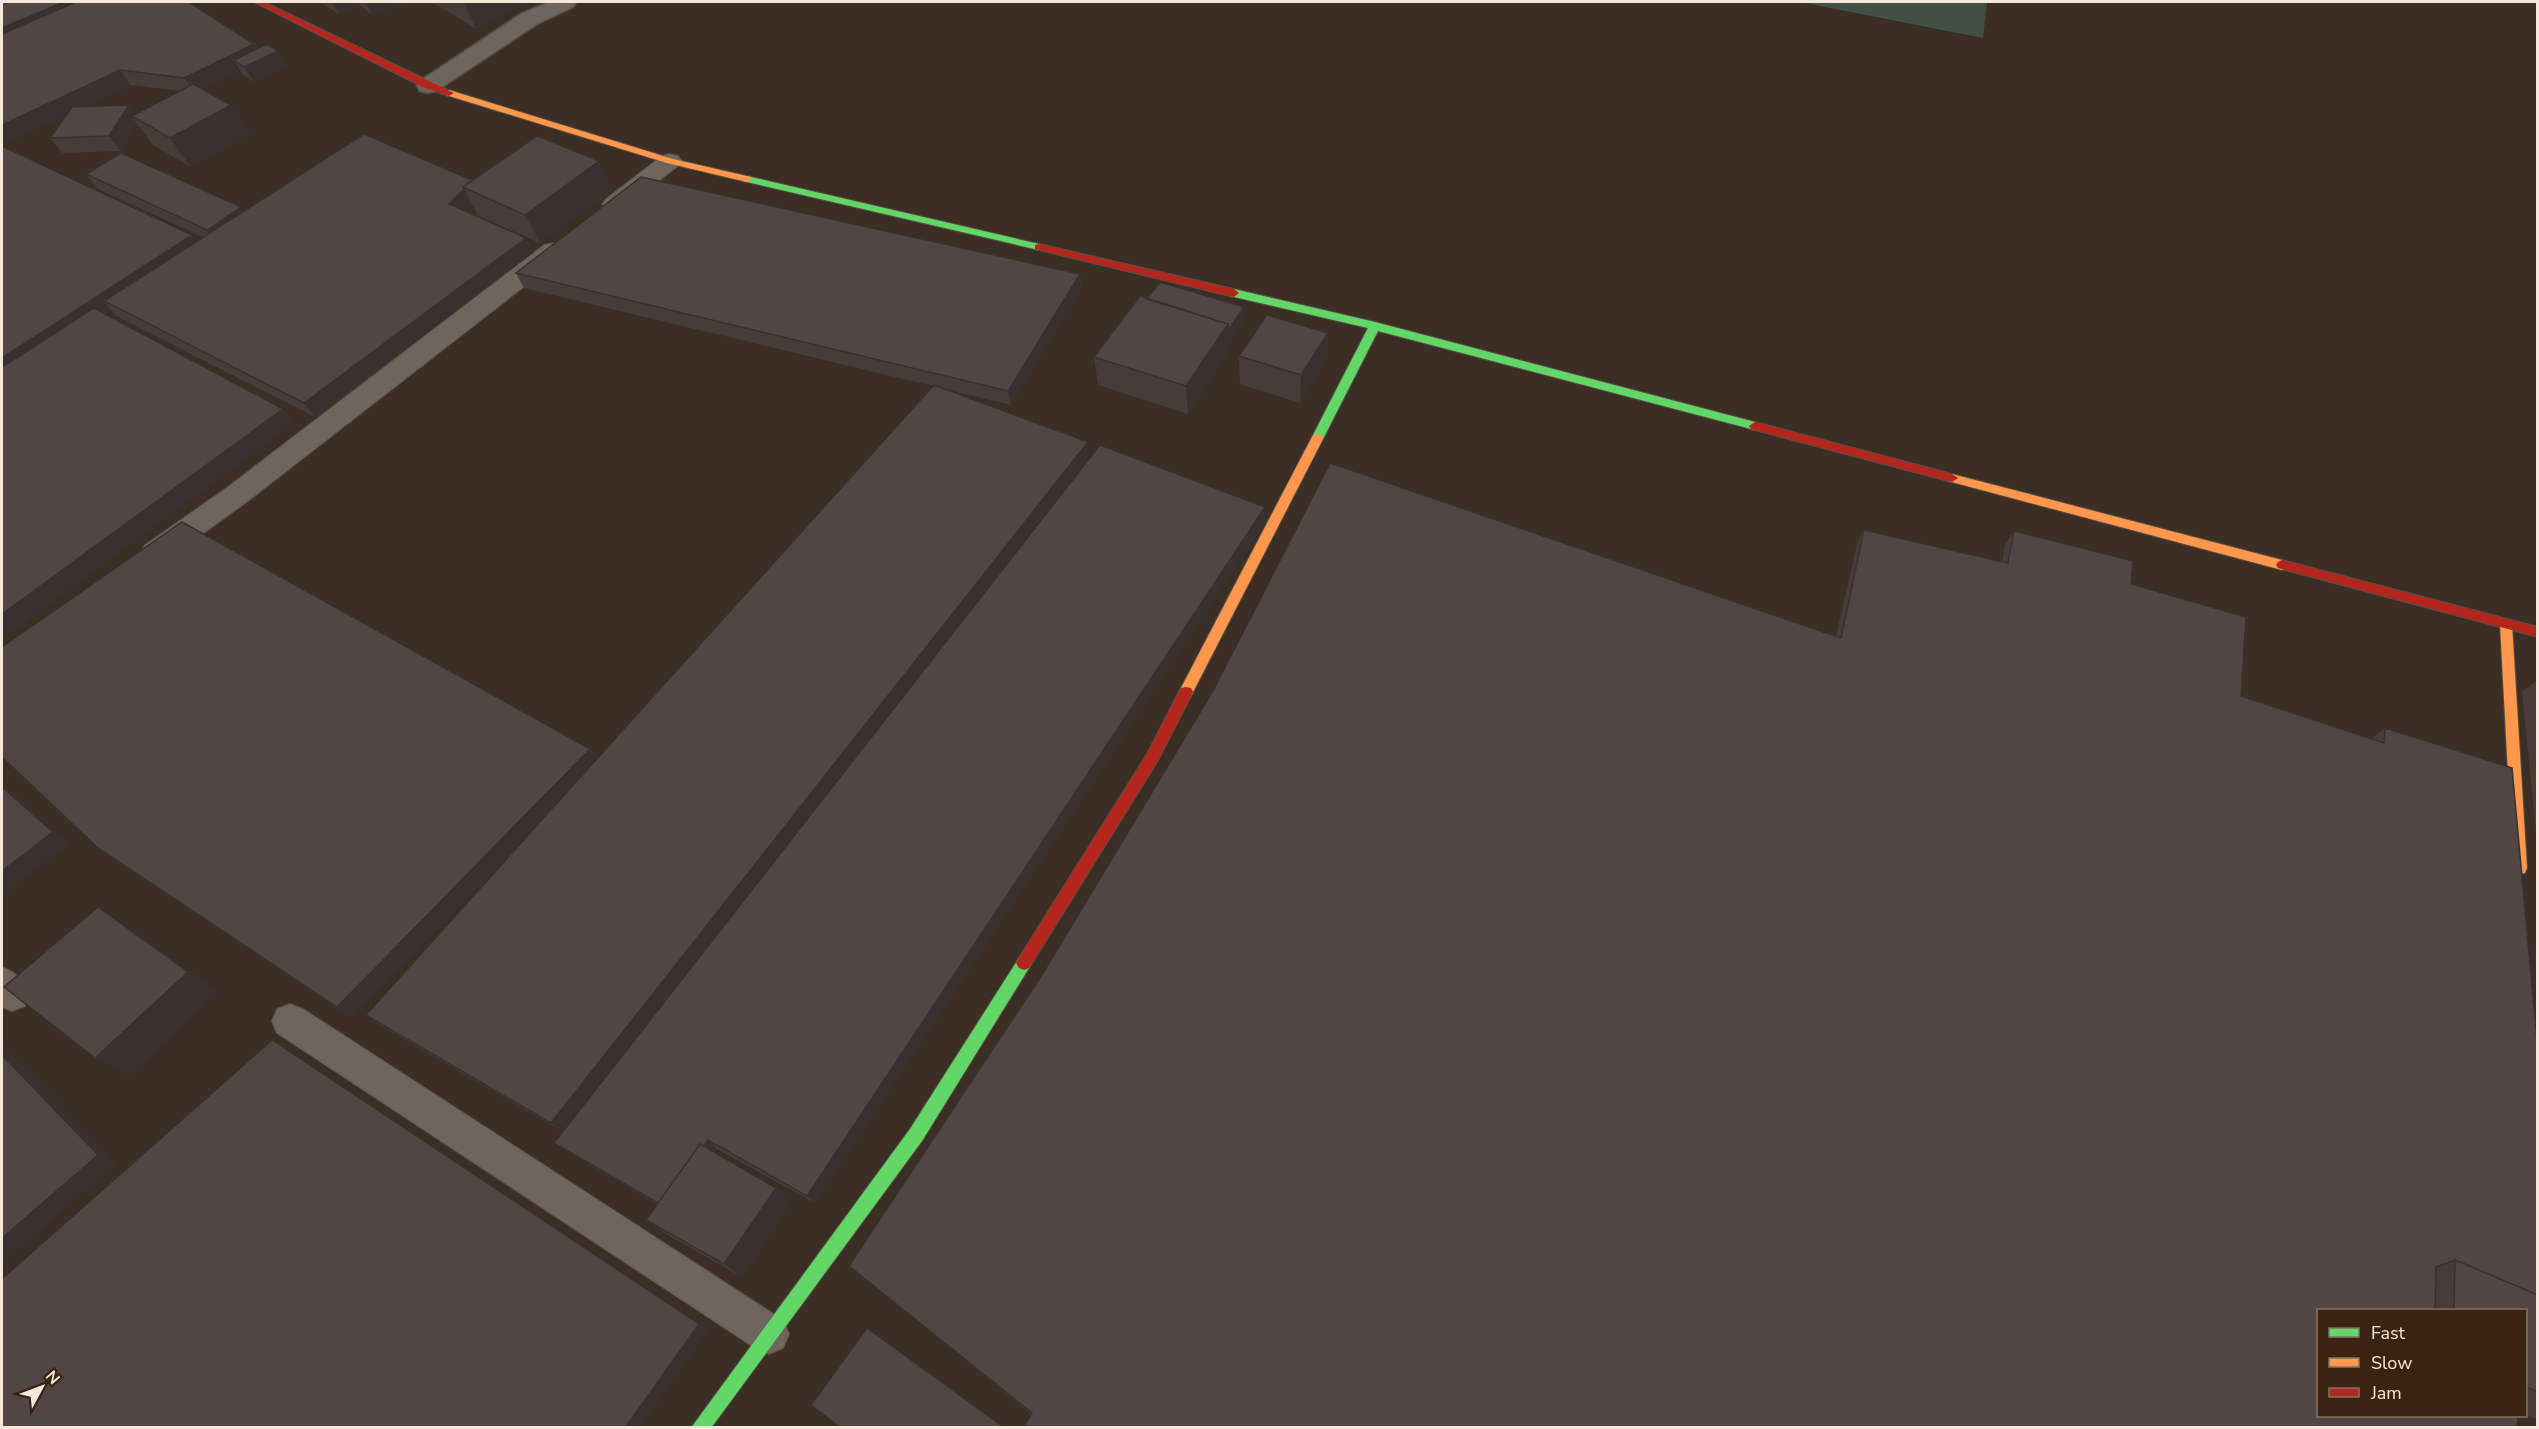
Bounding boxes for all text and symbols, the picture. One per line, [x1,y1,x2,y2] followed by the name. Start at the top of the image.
[2317,1309,2527,1417] legend
[2371,1321,2406,1345] text: Fast
[2371,1351,2412,1375] text: Slow
[12,1357,72,1417] north arrow
[40,1366,65,1390] text: N
[2370,1381,2402,1405] text: Jam

